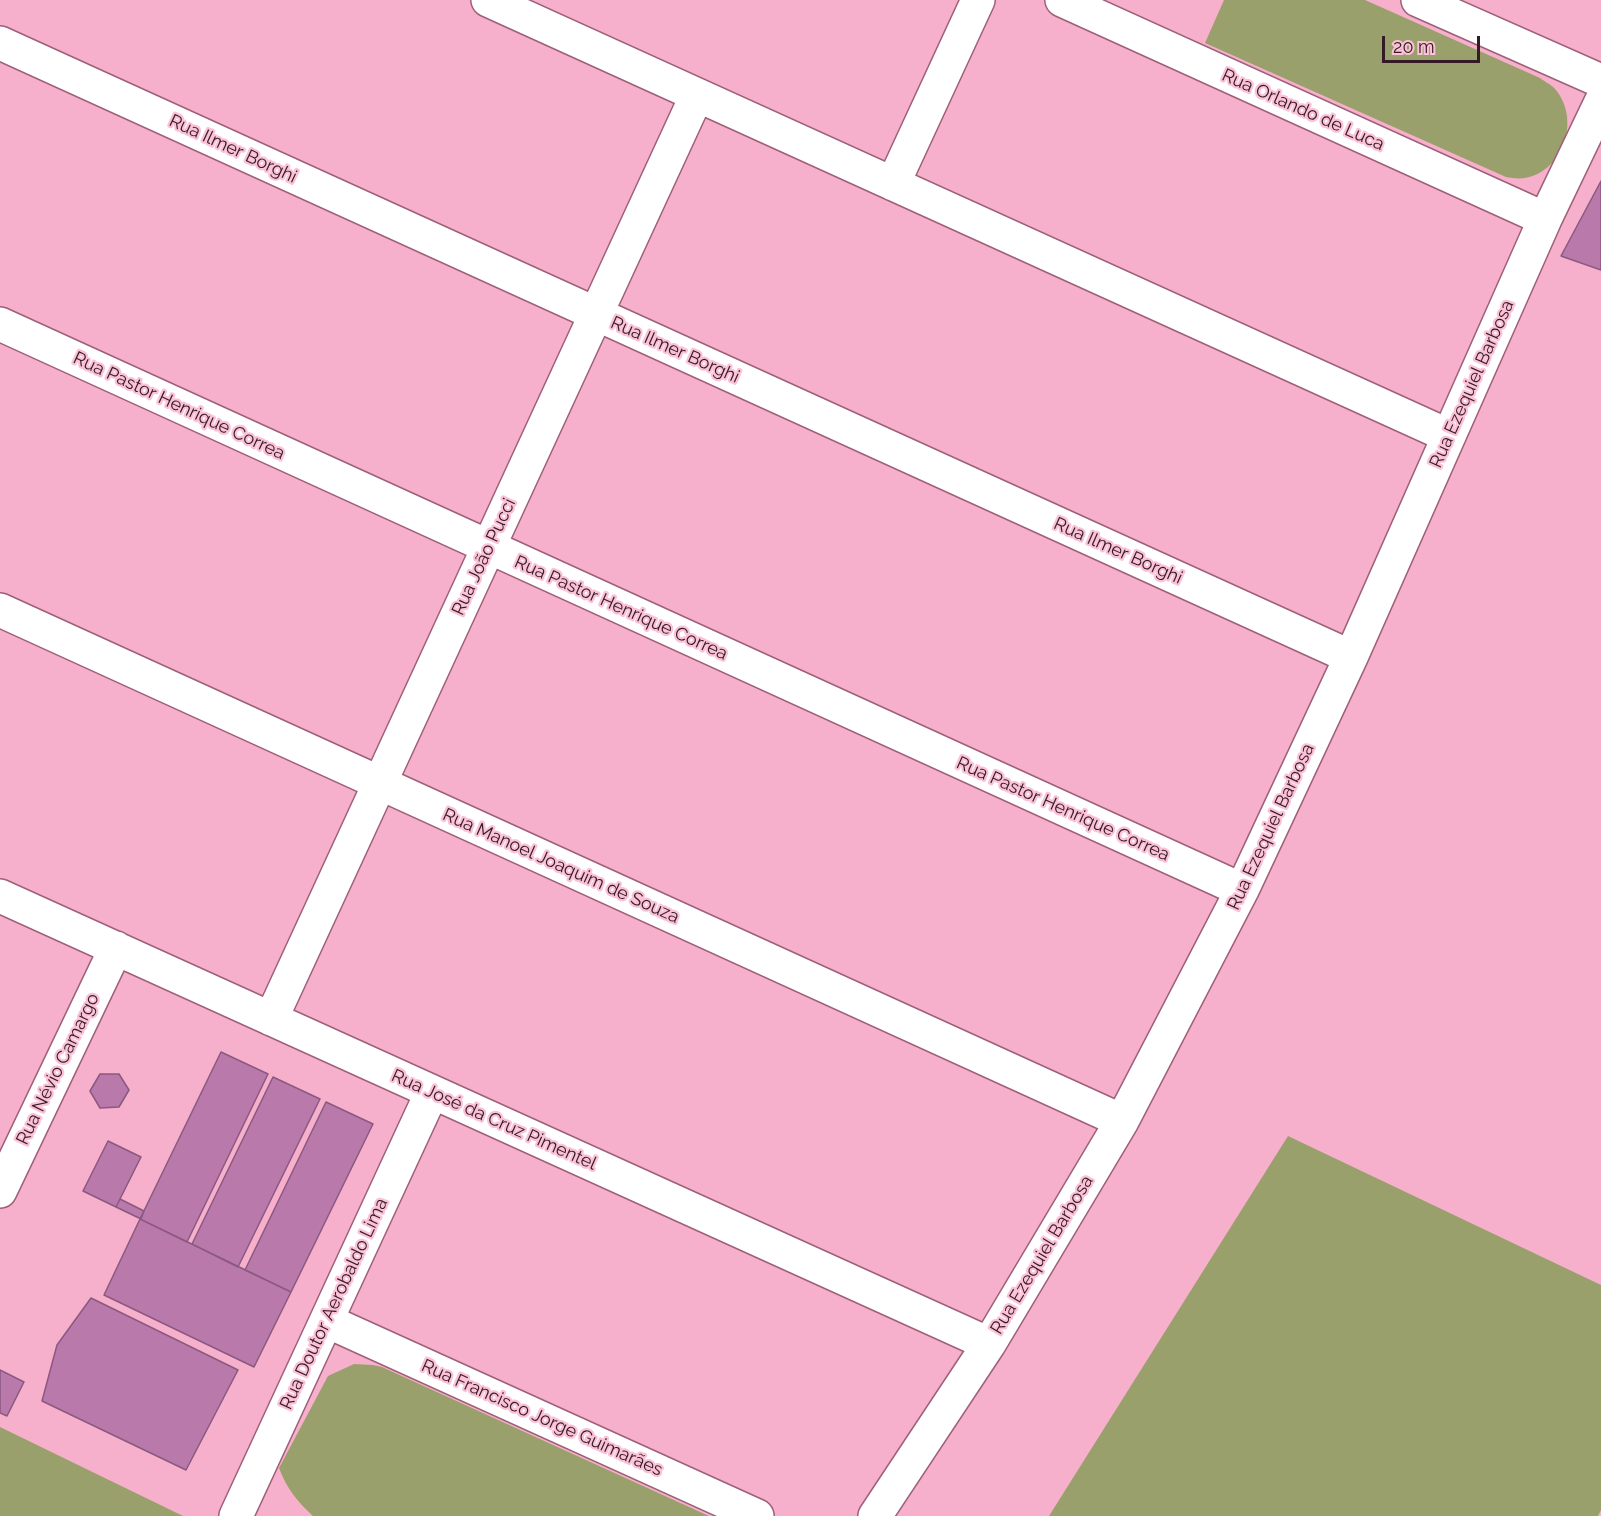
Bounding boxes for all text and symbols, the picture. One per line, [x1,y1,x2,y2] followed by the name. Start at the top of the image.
[1385,24,1482,62] scale bar
[1393,36,1435,57] text: 20 m
[1219,64,1387,156] street label: Rua Orlando de Luca
[166,110,300,188] street label: Rua Ilmer Borghi
[1425,297,1519,471] street label: Rua Ezequiel Barbosa
[607,312,743,388] street label: Rua Ilmer Borghi
[70,347,288,465] street label: Rua Pastor Henrique Correa
[447,495,521,619] street label: Rua João Pucci
[1050,513,1186,589] street label: Rua Ilmer Borghi
[511,551,731,665] street label: Rua Pastor Henrique Correa
[1223,740,1319,914] street label: Rua Ezequiel Barbosa
[953,752,1173,866] street label: Rua Pastor Henrique Correa
[439,804,683,928] street label: Rua Manoel Joaquim de Souza
[12,990,104,1148] street label: Rua Névio Camargo
[388,1065,600,1175] street label: Rua José da Cruz Pimentel
[986,1172,1098,1338] street label: Rua Ezequiel Barbosa
[275,1195,393,1413] street label: Rua Doutor Aerobaldo Lima
[418,1355,666,1481] street label: Rua Francisco Jorge Guimarães

